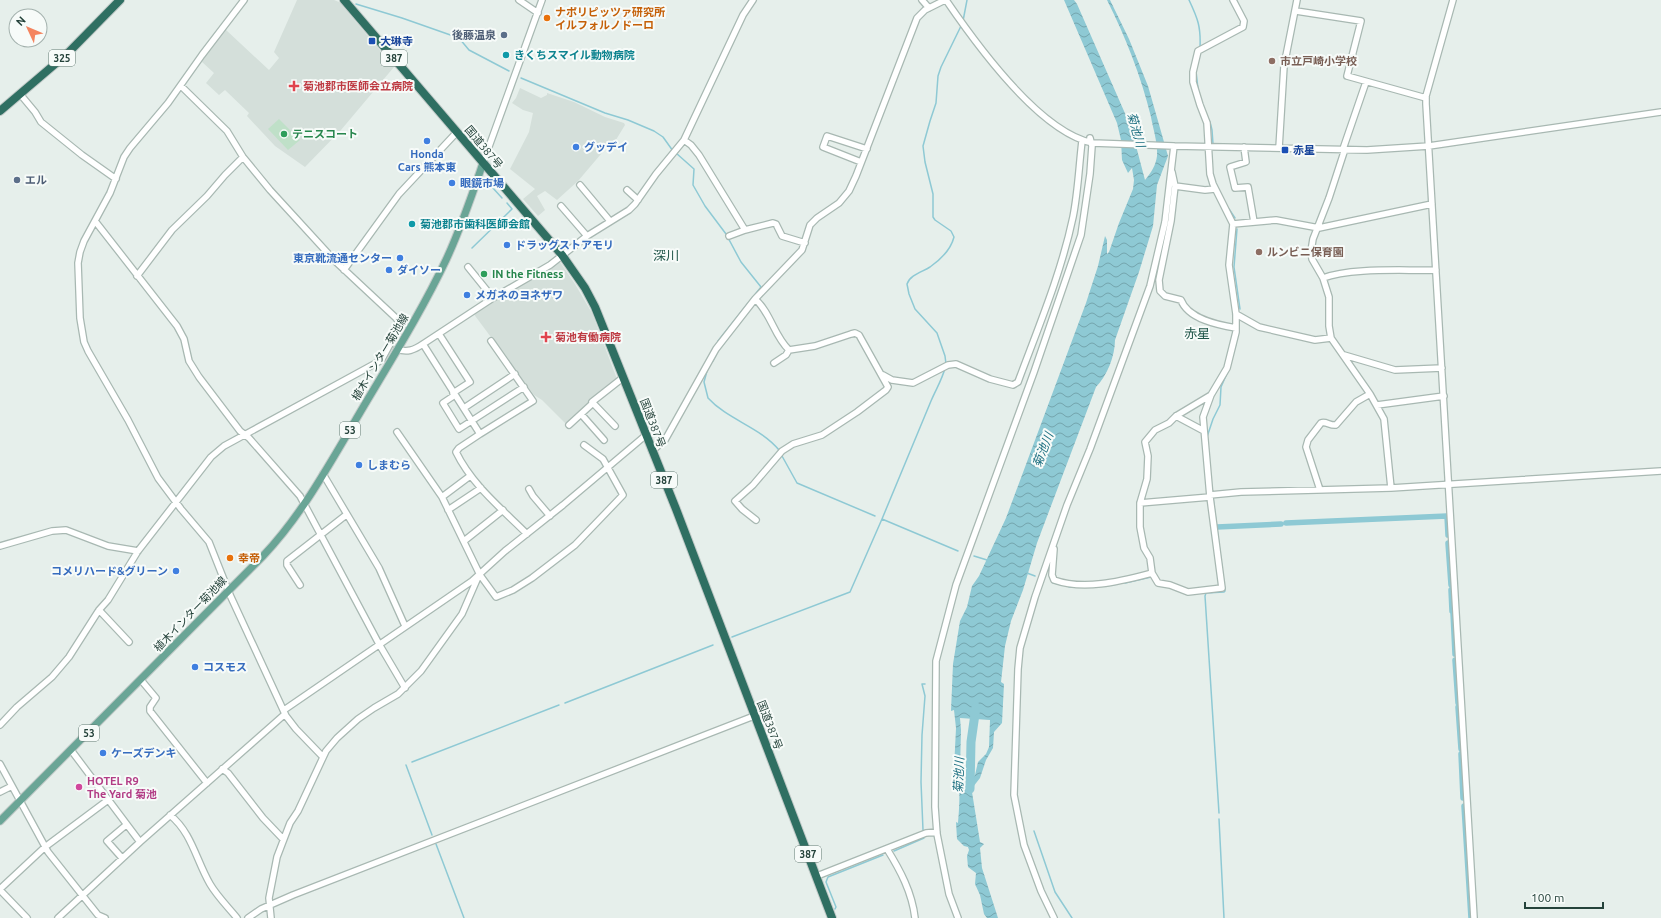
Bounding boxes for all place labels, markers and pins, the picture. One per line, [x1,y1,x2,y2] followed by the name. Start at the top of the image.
[555,6,665,31] place label: ナポリピッツァ研究所 イルフォルノドーロ
[542,13,552,23] marker: ナポリピッツァ研究所 イルフォルノドーロ
[452,29,496,41] place label: 後藤温泉
[499,30,509,40] marker: 後藤温泉
[380,35,413,47] place label: 大琳寺
[367,36,377,46] marker: 大琳寺
[514,49,635,61] place label: きくちスマイル動物病院
[501,50,511,60] marker: きくちスマイル動物病院
[1280,55,1357,67] place label: 市立戸崎小学校
[1267,56,1277,66] marker: 市立戸崎小学校
[288,80,300,92] marker: 菊池郡市医師会立病院
[303,80,413,92] place label: 菊池郡市医師会立病院
[292,128,358,140] place label: テニスコート
[279,129,289,139] marker: テニスコート
[422,136,432,146] marker: Honda Cars 熊本東
[584,141,628,153] place label: グッデイ
[571,142,581,152] marker: グッデイ
[1293,144,1315,156] place label: 赤星
[1280,145,1290,155] marker: 赤星
[398,148,456,173] place label: Honda Cars 熊本東
[25,174,47,186] place label: エル
[12,175,22,185] marker: エル
[460,177,504,189] place label: 眼鏡市場
[447,178,457,188] marker: 眼鏡市場
[420,218,530,230] place label: 菊池郡市歯科医師会館
[407,219,417,229] marker: 菊池郡市歯科医師会館
[515,239,614,251] place label: ドラッグストアモリ
[502,240,512,250] marker: ドラッグストアモリ
[1267,246,1344,258] place label: ルンビニ保育園
[1254,247,1264,257] marker: ルンビニ保育園
[293,252,392,264] place label: 東京靴流通センター
[395,253,405,263] marker: 東京靴流通センター
[397,264,441,276] place label: ダイソー
[384,265,394,275] marker: ダイソー
[492,268,563,280] place label: IN the Fitness
[479,269,489,279] marker: IN the Fitness
[475,289,563,301] place label: メガネのヨネザワ
[462,290,472,300] marker: メガネのヨネザワ
[540,331,552,343] marker: 菊池有働病院
[555,331,621,343] place label: 菊池有働病院
[367,459,411,471] place label: しまむら
[354,460,364,470] marker: しまむら
[238,552,260,564] place label: 幸帝
[225,553,235,563] marker: 幸帝
[51,565,168,577] place label: コメリハード&グリーン
[171,566,181,576] marker: コメリハード&グリーン
[203,661,247,673] place label: コスモス
[190,662,200,672] marker: コスモス
[111,747,176,759] place label: ケーズデンキ
[98,748,108,758] marker: ケーズデンキ
[87,775,157,800] place label: HOTEL R9 The Yard 菊池
[74,782,84,792] marker: HOTEL R9 The Yard 菊池

